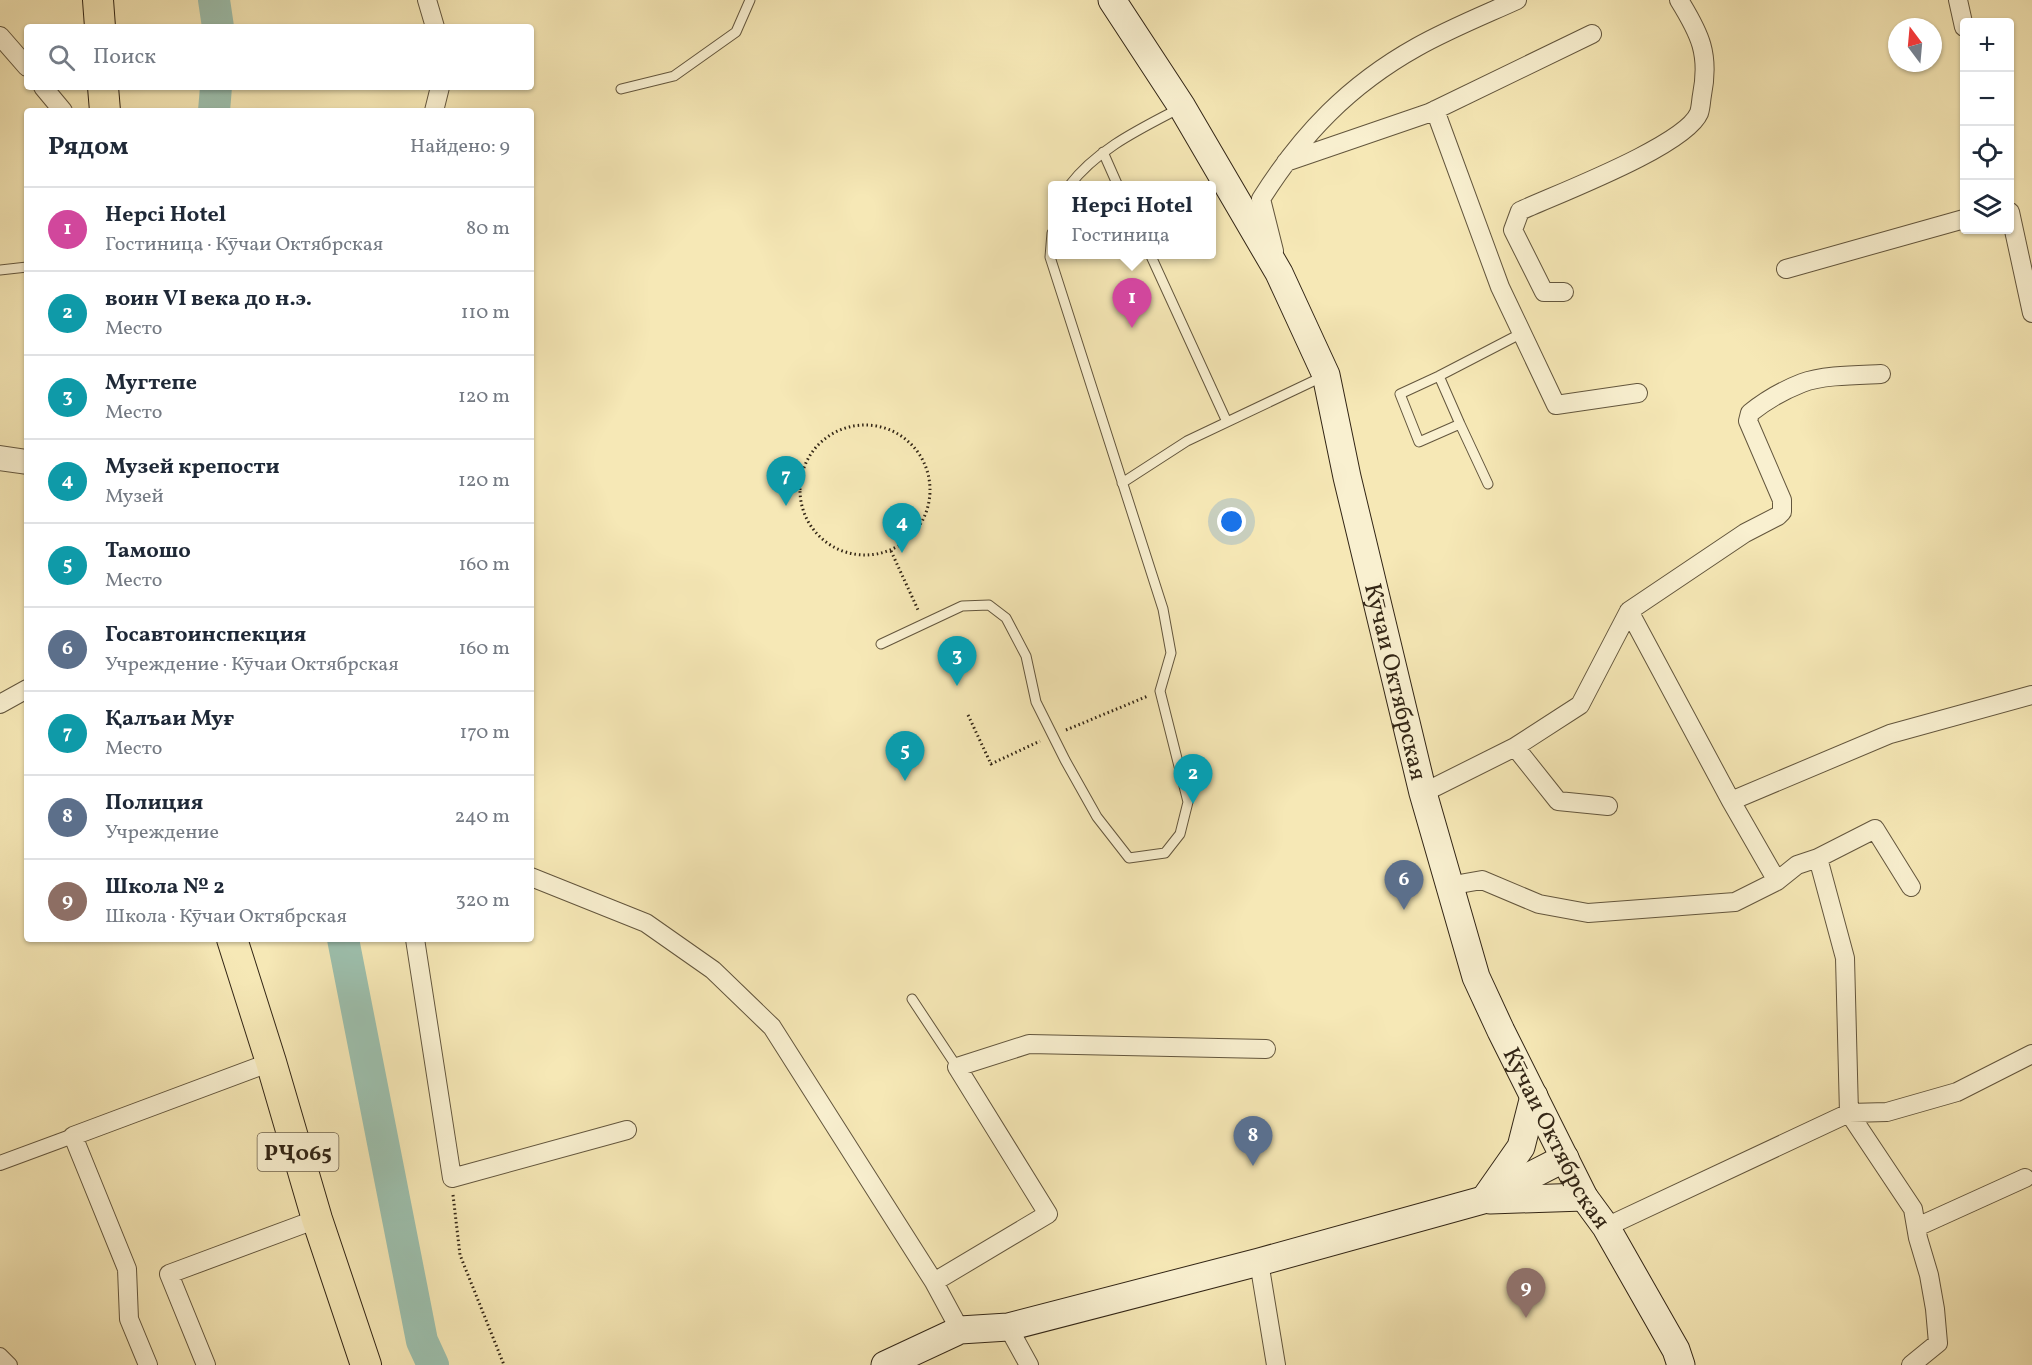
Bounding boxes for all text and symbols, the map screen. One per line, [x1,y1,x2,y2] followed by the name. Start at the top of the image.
[1888,18,1942,72] north arrow
[1960,18,2014,234] map controls
[1960,18,2014,72] button: +
[24,24,534,90] search box
[45,41,78,74] icon: search
[93,42,156,73] text: Поиск
[1960,72,2014,126] button: −
[1960,126,2014,180] button: locate
[48,129,128,165] text: Рядом
[410,133,510,161] text: Найдено: 9
[1960,180,2014,234] button: layers
[1048,181,1216,259] popup
[1071,191,1193,222] text: Hepci Hotel
[105,200,226,231] text: Hepci Hotel
[63,215,72,243] text: 1
[466,215,510,243] text: 80 m
[1071,222,1170,250] text: Гостиница
[105,231,383,259] text: Гостиница · Кӯчаи Октябрская
[1112,278,1152,328] pin: 1
[105,284,312,315] text: воин VI века до н.э.
[62,299,73,327] text: 2
[461,299,510,327] text: 110 m
[105,315,162,343] text: Место
[105,368,197,399] text: Мугтепе
[62,383,73,411] text: 3
[458,383,510,411] text: 120 m
[105,399,162,427] text: Место
[105,452,280,483] text: Музей крепости
[766,456,806,506] pin: 7
[61,467,74,495] text: 4
[458,467,510,495] text: 120 m
[105,483,164,511] text: Музей
[882,504,922,553] pin: 4
[1217,507,1246,536] your location
[105,536,191,567] text: Тамошо
[63,551,72,579] text: 5
[458,551,510,579] text: 160 m
[105,567,162,595] text: Место
[1354,580,1434,784] street label: Кӯчаи Октябрская
[105,620,306,651] text: Госавтоинспекция
[62,635,73,663] text: 6
[458,635,510,663] text: 160 m
[938,636,976,686] pin: 3
[105,651,399,679] text: Учреждение · Кӯчаи Октябрская
[105,704,234,735] text: Қалъаи Муғ
[63,719,72,747] text: 7
[460,719,510,747] text: 170 m
[886,732,924,781] pin: 5
[105,735,162,763] text: Место
[1174,754,1212,804] pin: 2
[105,788,203,819] text: Полиция
[62,803,73,831] text: 8
[455,803,510,831] text: 240 m
[105,819,219,847] text: Учреждение
[1384,860,1424,910] pin: 6
[105,872,225,903] text: Школа № 2
[62,887,73,915] text: 9
[455,887,510,915] text: 320 m
[105,903,347,931] text: Школа · Кӯчаи Октябрская
[1493,1042,1617,1237] street label: Кӯчаи Октябрская
[1234,1116,1272,1166] pin: 8
[258,1133,338,1171] road number: РҶ065
[1506,1268,1546,1318] pin: 9

